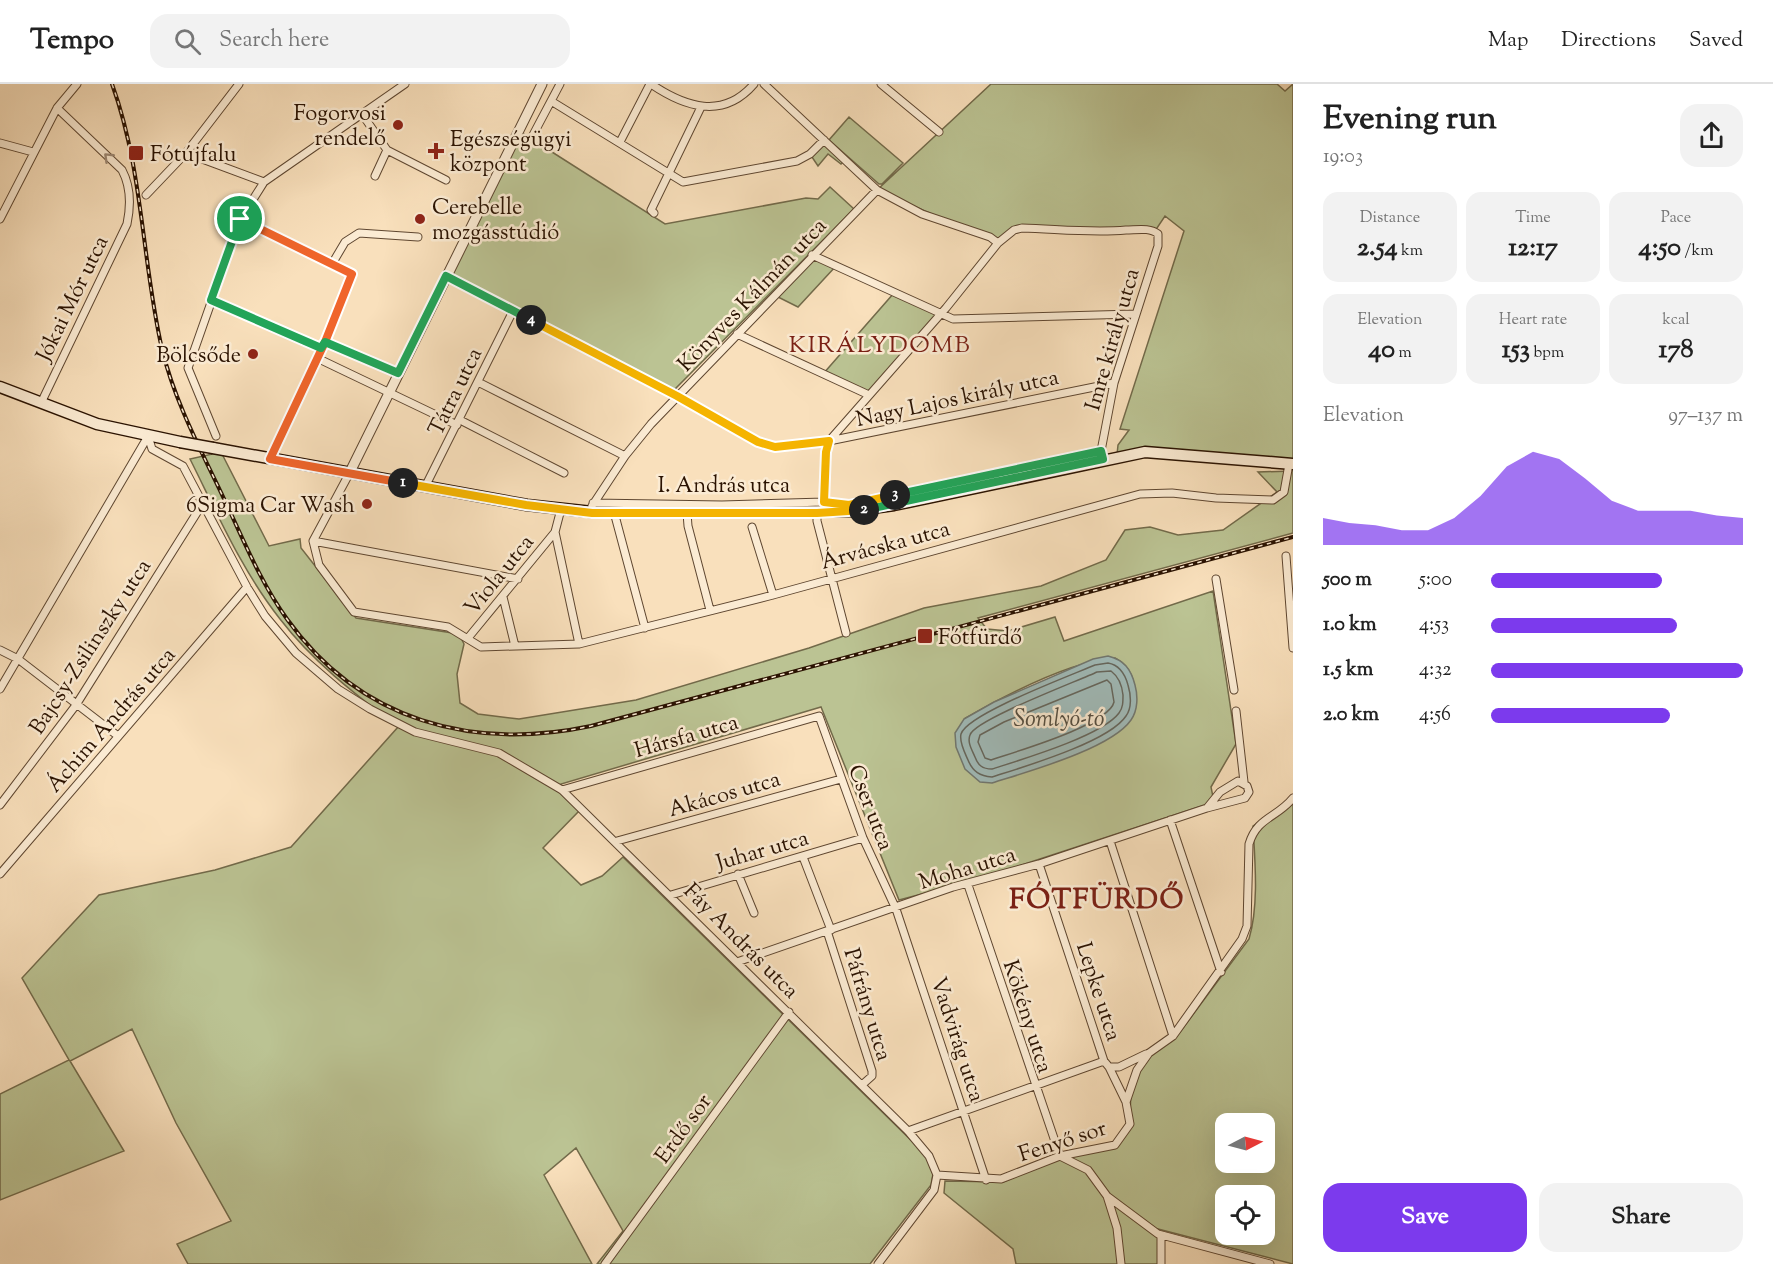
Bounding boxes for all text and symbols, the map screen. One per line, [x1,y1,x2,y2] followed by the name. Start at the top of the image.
[150,14,570,68] search box
[30,21,114,61] text: Tempo
[171,25,204,58] icon: search
[219,25,329,57] text: Search here
[1488,26,1528,56] text: Map
[1561,26,1656,56] text: Directions
[1689,26,1743,56] text: Saved
[1323,96,1497,144] text: Evening run
[293,99,386,156] place label: Fogorvosi rendelő
[1680,104,1743,167] button: share
[391,118,405,132] marker: Fogorvosi rendelő
[450,125,571,182] place label: Egészségügyi központ
[150,140,237,172] place label: Fótújfalu
[427,142,445,160] marker: Egészségügyi központ
[1323,143,1363,172] text: 19:03
[127,144,145,162] marker: Fótújfalu
[104,153,114,164] one-way arrow
[214,193,265,244] pin
[432,193,559,250] place label: Cerebelle mozgásstúdió
[223,202,256,235] icon: arrive
[1360,207,1420,230] text: Distance
[1515,207,1551,230] text: Time
[1661,207,1691,230] text: Pace
[413,212,427,226] marker: Cerebelle mozgásstúdió
[671,212,835,380] street label: Könyves Kálmán utca
[1357,230,1398,267] text: 2.54
[1508,230,1558,267] text: 12:17
[1639,230,1681,267] text: 4:50
[29,231,118,369] street label: Jókai Mór utca
[1398,240,1423,263] text: km
[1681,240,1713,263] text: /km
[1078,265,1149,415] street label: Imre király utca
[516,305,546,335] pin: 4
[527,308,535,331] text: 4
[1358,309,1422,332] text: Elevation
[1499,309,1567,332] text: Heart rate
[1662,309,1690,332] text: kcal
[789,329,971,363] district label: KIRÁLYDOMB
[1368,332,1395,369] text: 40
[1502,332,1530,369] text: 153
[1659,332,1693,369] text: 178
[156,341,241,373] place label: Bölcsőde
[1395,342,1412,365] text: m
[1530,342,1564,365] text: bpm
[422,343,492,442] street label: Tátra utca
[246,347,260,361] marker: Bölcsőde
[853,363,1062,437] street label: Nagy Lajos király utca
[1323,402,1404,431] text: Elevation
[1668,402,1743,431] text: 97–137 m
[388,468,418,498] pin: 1
[400,471,406,494] text: 1
[658,471,790,503] street label: I. András utca
[880,480,910,510] pin: 3
[892,483,898,506] text: 3
[186,491,355,523] place label: 6Sigma Car Wash
[849,495,879,525] pin: 2
[360,497,374,511] marker: 6Sigma Car Wash
[860,498,868,521] text: 2
[817,513,954,580] street label: Árvácska utca
[458,529,543,623] street label: Viola utca
[23,554,160,742] street label: Bajcsy-Zsilinszky utca
[1323,566,1372,595] text: 500 m
[1419,566,1452,595] text: 5:00
[1323,611,1377,640] text: 1.0 km
[1419,611,1449,640] text: 4:53
[938,623,1022,655] place label: Fótfürdő
[916,627,934,645] marker: Fótfürdő
[39,641,185,801] street label: Áchim András utca
[1323,656,1373,685] text: 1.5 km
[1419,656,1452,685] text: 4:32
[1323,701,1379,730] text: 2.0 km
[1419,701,1451,730] text: 4:56
[1013,703,1105,737] water label: Somlyó-tó
[631,708,743,768] street label: Hársfa utca
[838,761,900,856] street label: Cser utca
[665,765,785,827] street label: Akácos utca
[712,823,813,881] street label: Juhar utca
[915,840,1020,900] street label: Moha utca
[675,877,805,1007] street label: Fáy András utca
[1009,881,1185,921] district label: FÓTFÜRDŐ
[1066,938,1128,1045] street label: Lepke utca
[834,944,898,1065] street label: Páfrány utca
[993,956,1059,1078] street label: Kökény utca
[921,973,991,1107] street label: Vadvirág utca
[648,1088,721,1171] street label: Erdő sor
[1215,1113,1275,1173] north arrow
[1215,1113,1275,1245] map controls
[1015,1114,1111,1172] street label: Fenyő sor
[1323,1183,1527,1252] button: Save
[1539,1183,1743,1252] button: Share
[1215,1185,1275,1245] button: locate

